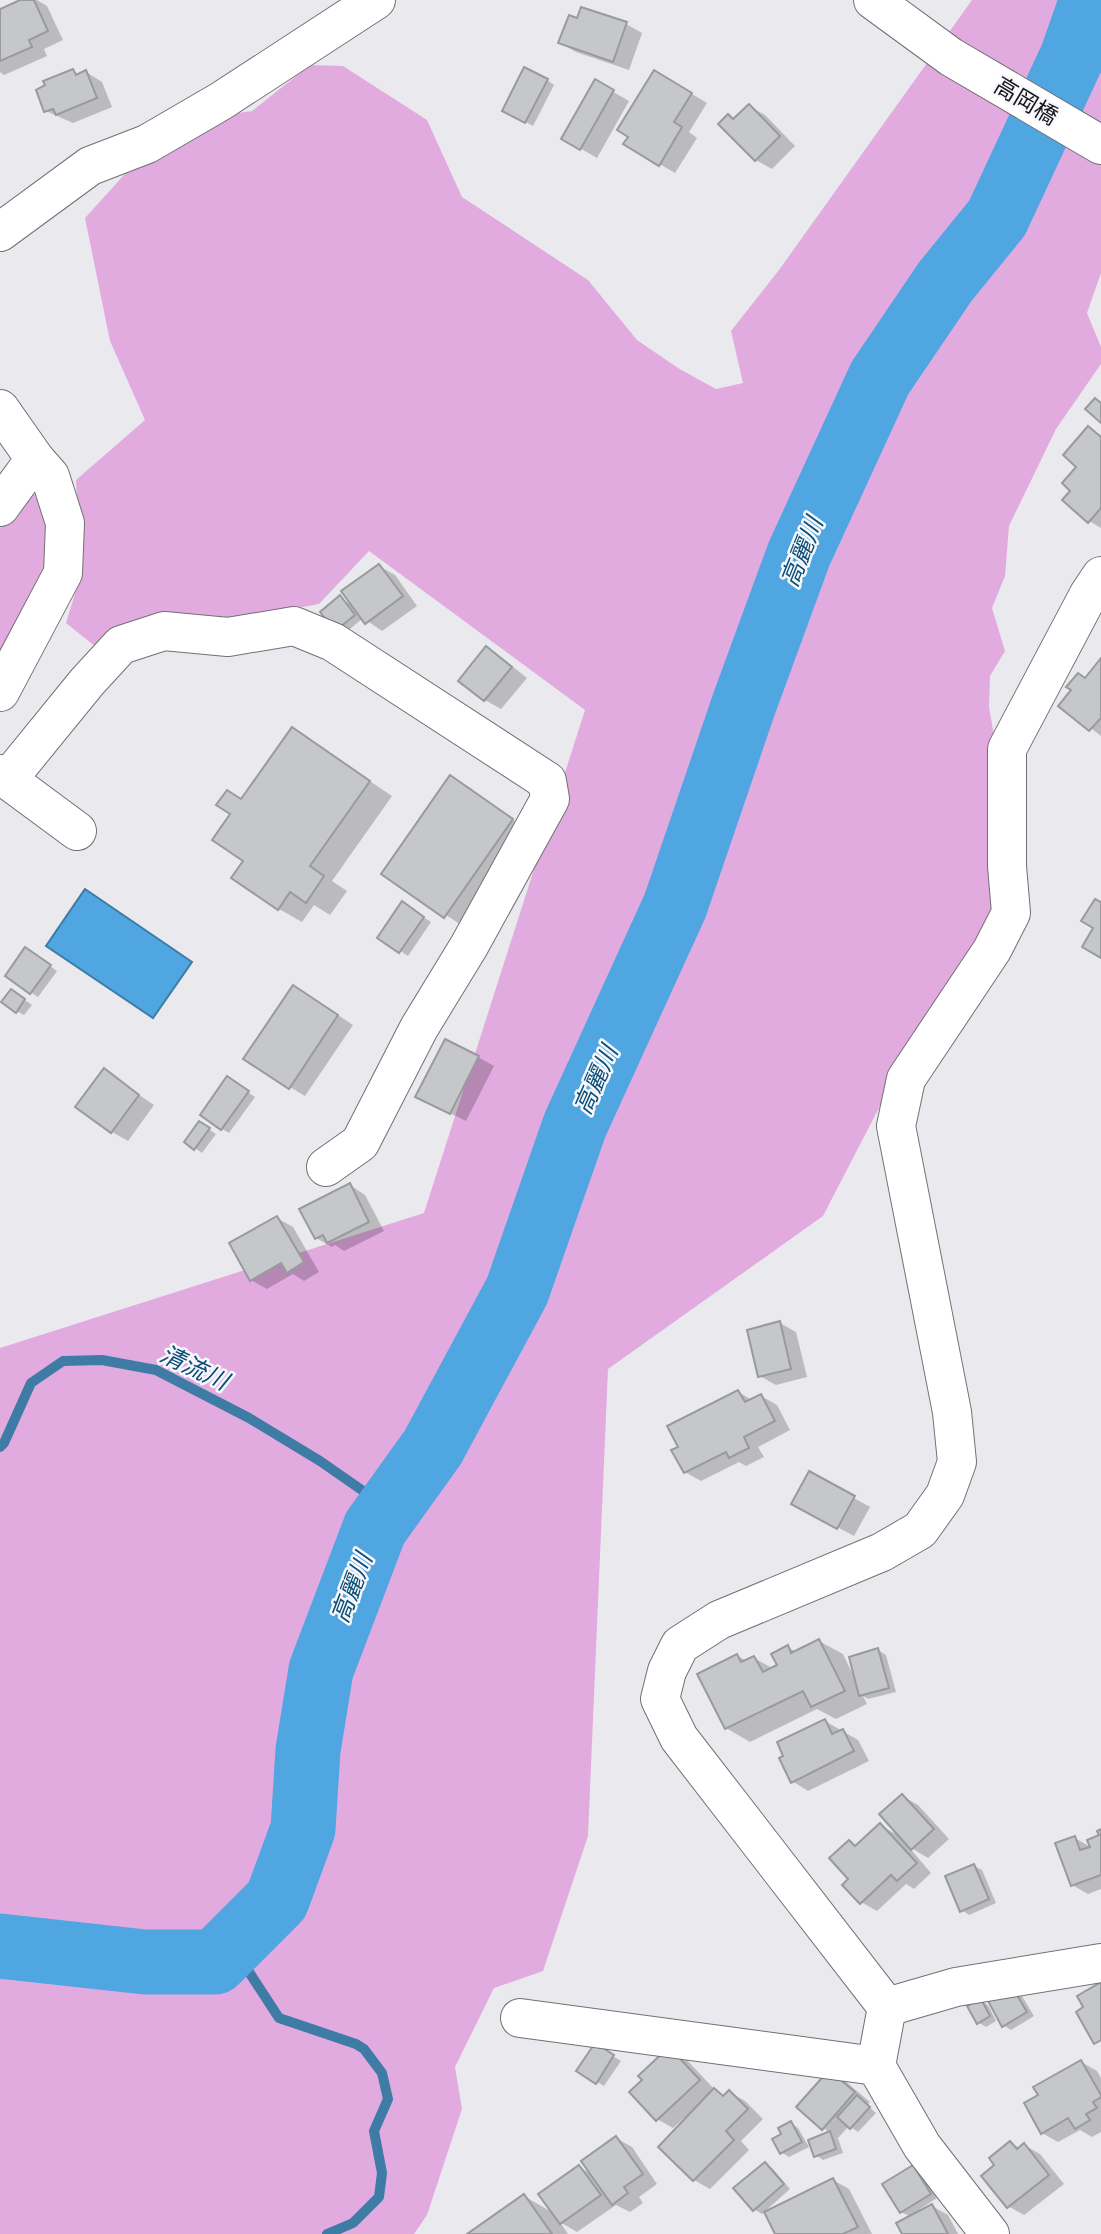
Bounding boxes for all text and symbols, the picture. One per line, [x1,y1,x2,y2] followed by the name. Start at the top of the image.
[990,72,1062,129] street label: 高岡橋
[776,511,829,590] water label: 高麗川
[569,1039,624,1118] water label: 高麗川
[156,1340,235,1396] water label: 清流川
[326,1547,378,1626] water label: 高麗川

